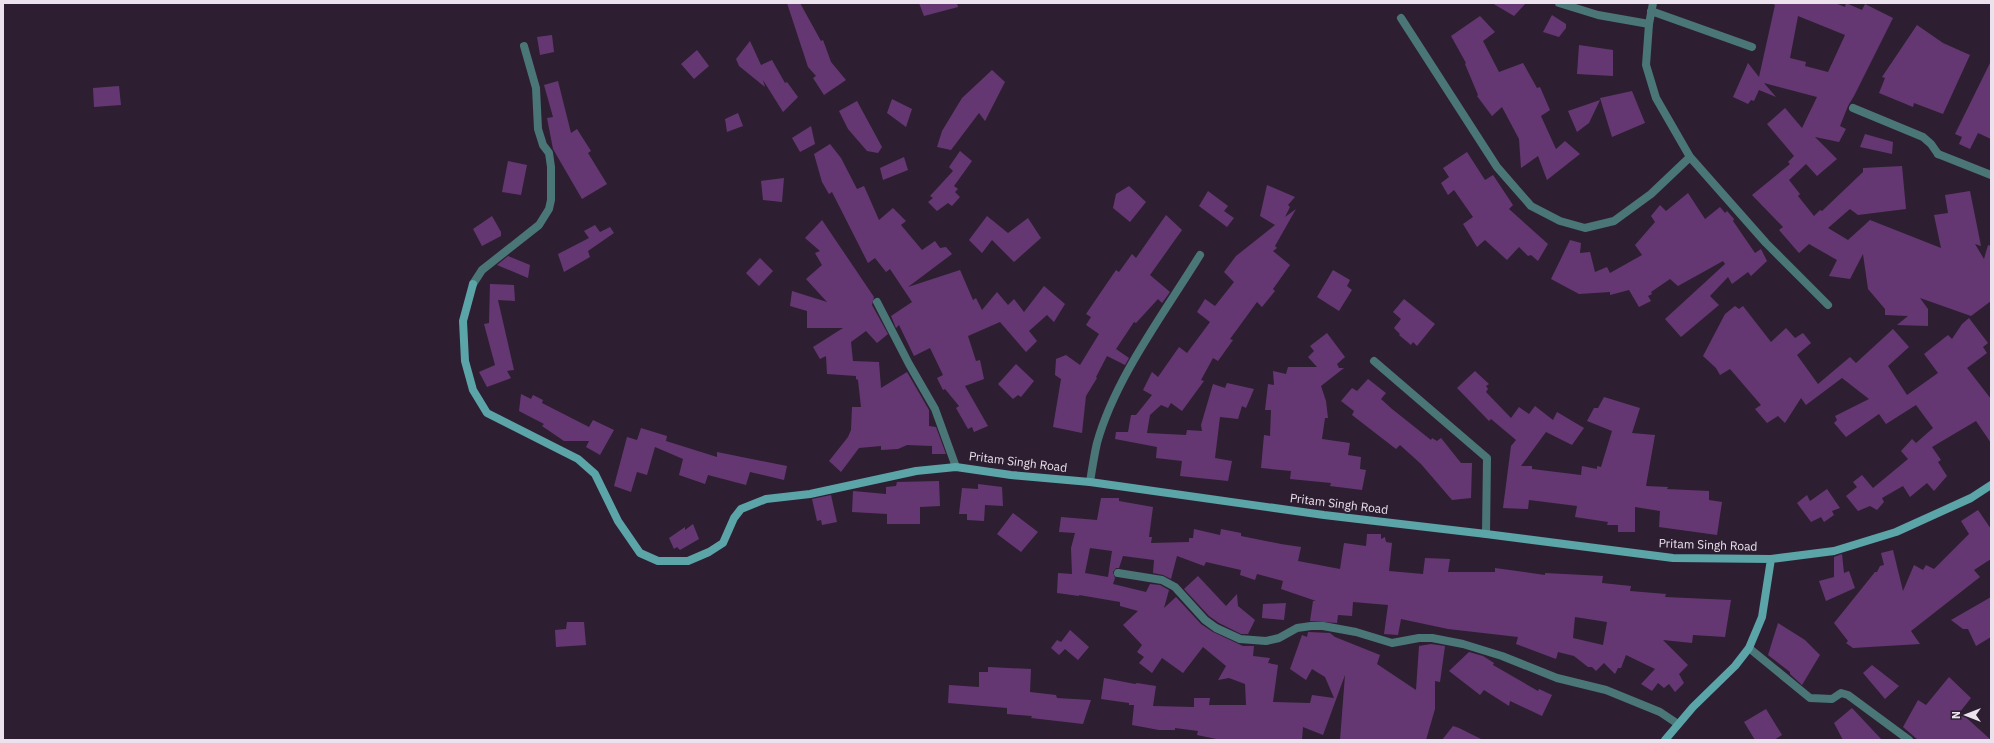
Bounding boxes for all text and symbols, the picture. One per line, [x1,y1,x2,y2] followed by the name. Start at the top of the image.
[968,448,1068,475] street label: Pritam Singh Road
[1289,490,1389,517] street label: Pritam Singh Road
[1658,535,1758,554] street label: Pritam Singh Road
[1946,695,1986,735] north arrow
[1949,711,1963,719] text: N

